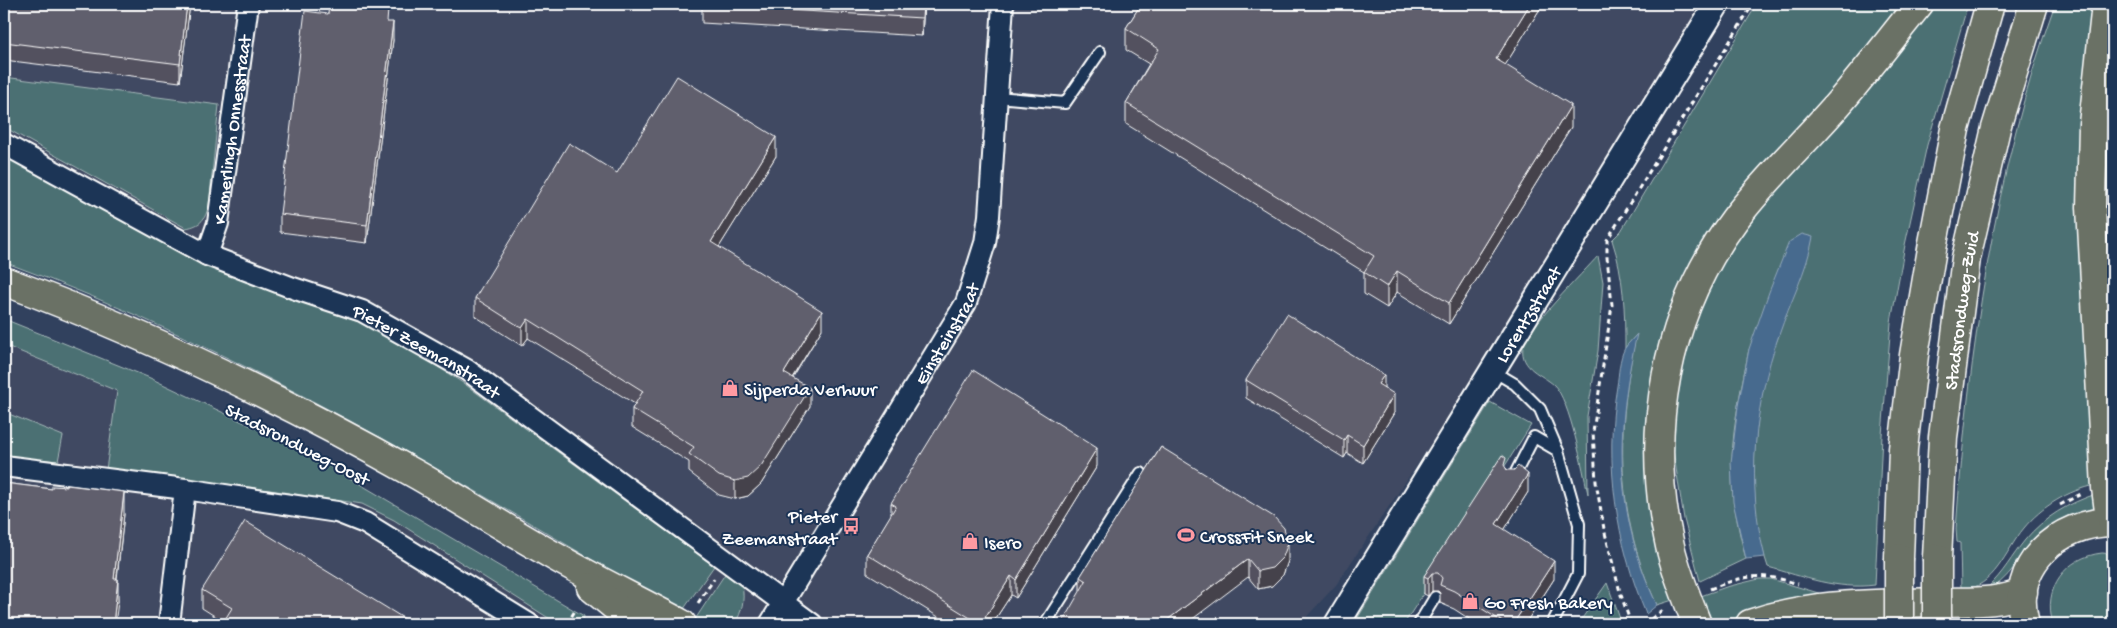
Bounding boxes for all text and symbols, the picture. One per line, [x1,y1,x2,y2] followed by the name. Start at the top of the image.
[210,32,259,226] street label: Kamerlingh Onnesstraat
[1941,228,1987,391] street label: Stadsrondweg-Zuid
[1492,261,1570,368] street label: Lorentzstraat
[911,279,987,390] street label: Einsteinstraat
[348,300,505,407] street label: Pieter Zeemanstraat
[720,378,740,398] shop icon: Sijperda Verhuur
[744,380,879,403] place label: Sijperda Verhuur
[220,400,375,494] street label: Stadsrondweg-Oost
[722,507,839,552] place label: Pieter Zeemanstraat
[841,516,861,536] bus stop icon: Pieter Zeemanstraat
[1176,525,1196,545] sports icon: CrossFit Sneek
[1200,527,1314,550] place label: CrossFit Sneek
[960,531,980,551] shop icon: Isero
[984,533,1022,556] place label: Isero
[1460,591,1480,611] shop icon: Go Fresh Bakery
[1484,593,1614,616] place label: Go Fresh Bakery

